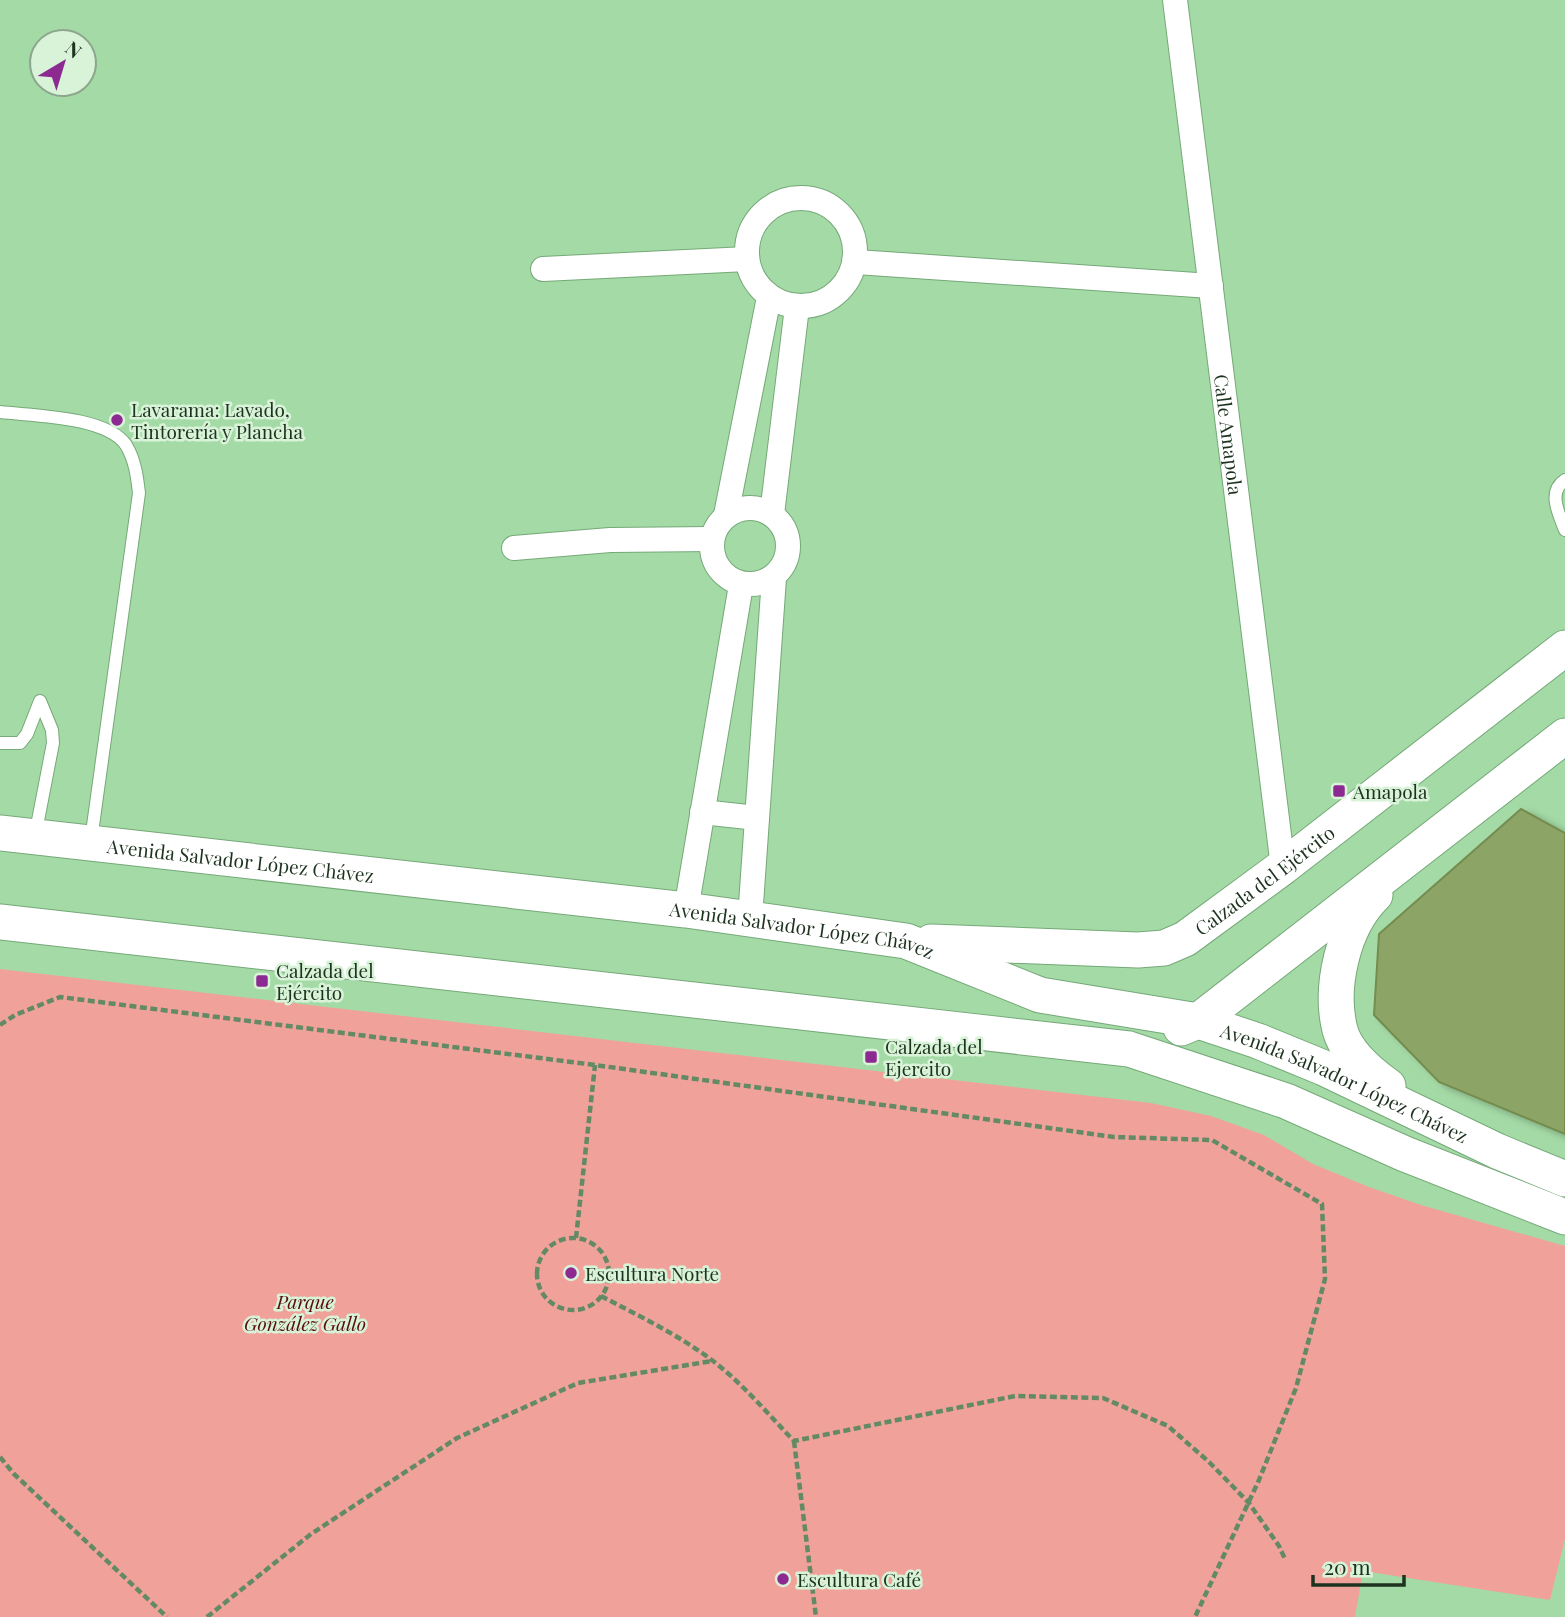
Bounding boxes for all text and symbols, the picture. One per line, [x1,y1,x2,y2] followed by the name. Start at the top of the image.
[28,28,98,98] north arrow
[61,34,88,63] text: N
[1209,373,1250,497] street label: Calle Amapola
[131,396,303,444] place label: Lavarama: Lavado, Tintorería y Plancha
[109,412,125,428] marker: Lavarama: Lavado, Tintorería y Plancha
[1352,778,1428,804] place label: Amapola
[1331,783,1347,799] marker: Amapola
[1189,819,1340,941] street label: Calzada del Ejército
[105,832,375,888] street label: Avenida Salvador López Chávez
[667,895,938,964] street label: Avenida Salvador López Chávez
[276,957,374,1005] place label: Calzada del Ejército
[254,973,270,989] marker: Calzada del Ejército
[1216,1016,1473,1148] street label: Avenida Salvador López Chávez
[885,1033,983,1081] place label: Calzada del Ejercito
[863,1049,879,1065] marker: Calzada del Ejercito
[585,1260,719,1286] place label: Escultura Norte
[563,1265,579,1281] marker: Escultura Norte
[244,1288,366,1336] park label: Parque González Gallo
[1313,1544,1404,1588] scale bar
[1324,1552,1371,1580] text: 20 m
[797,1566,921,1592] place label: Escultura Café
[775,1571,791,1587] marker: Escultura Café

